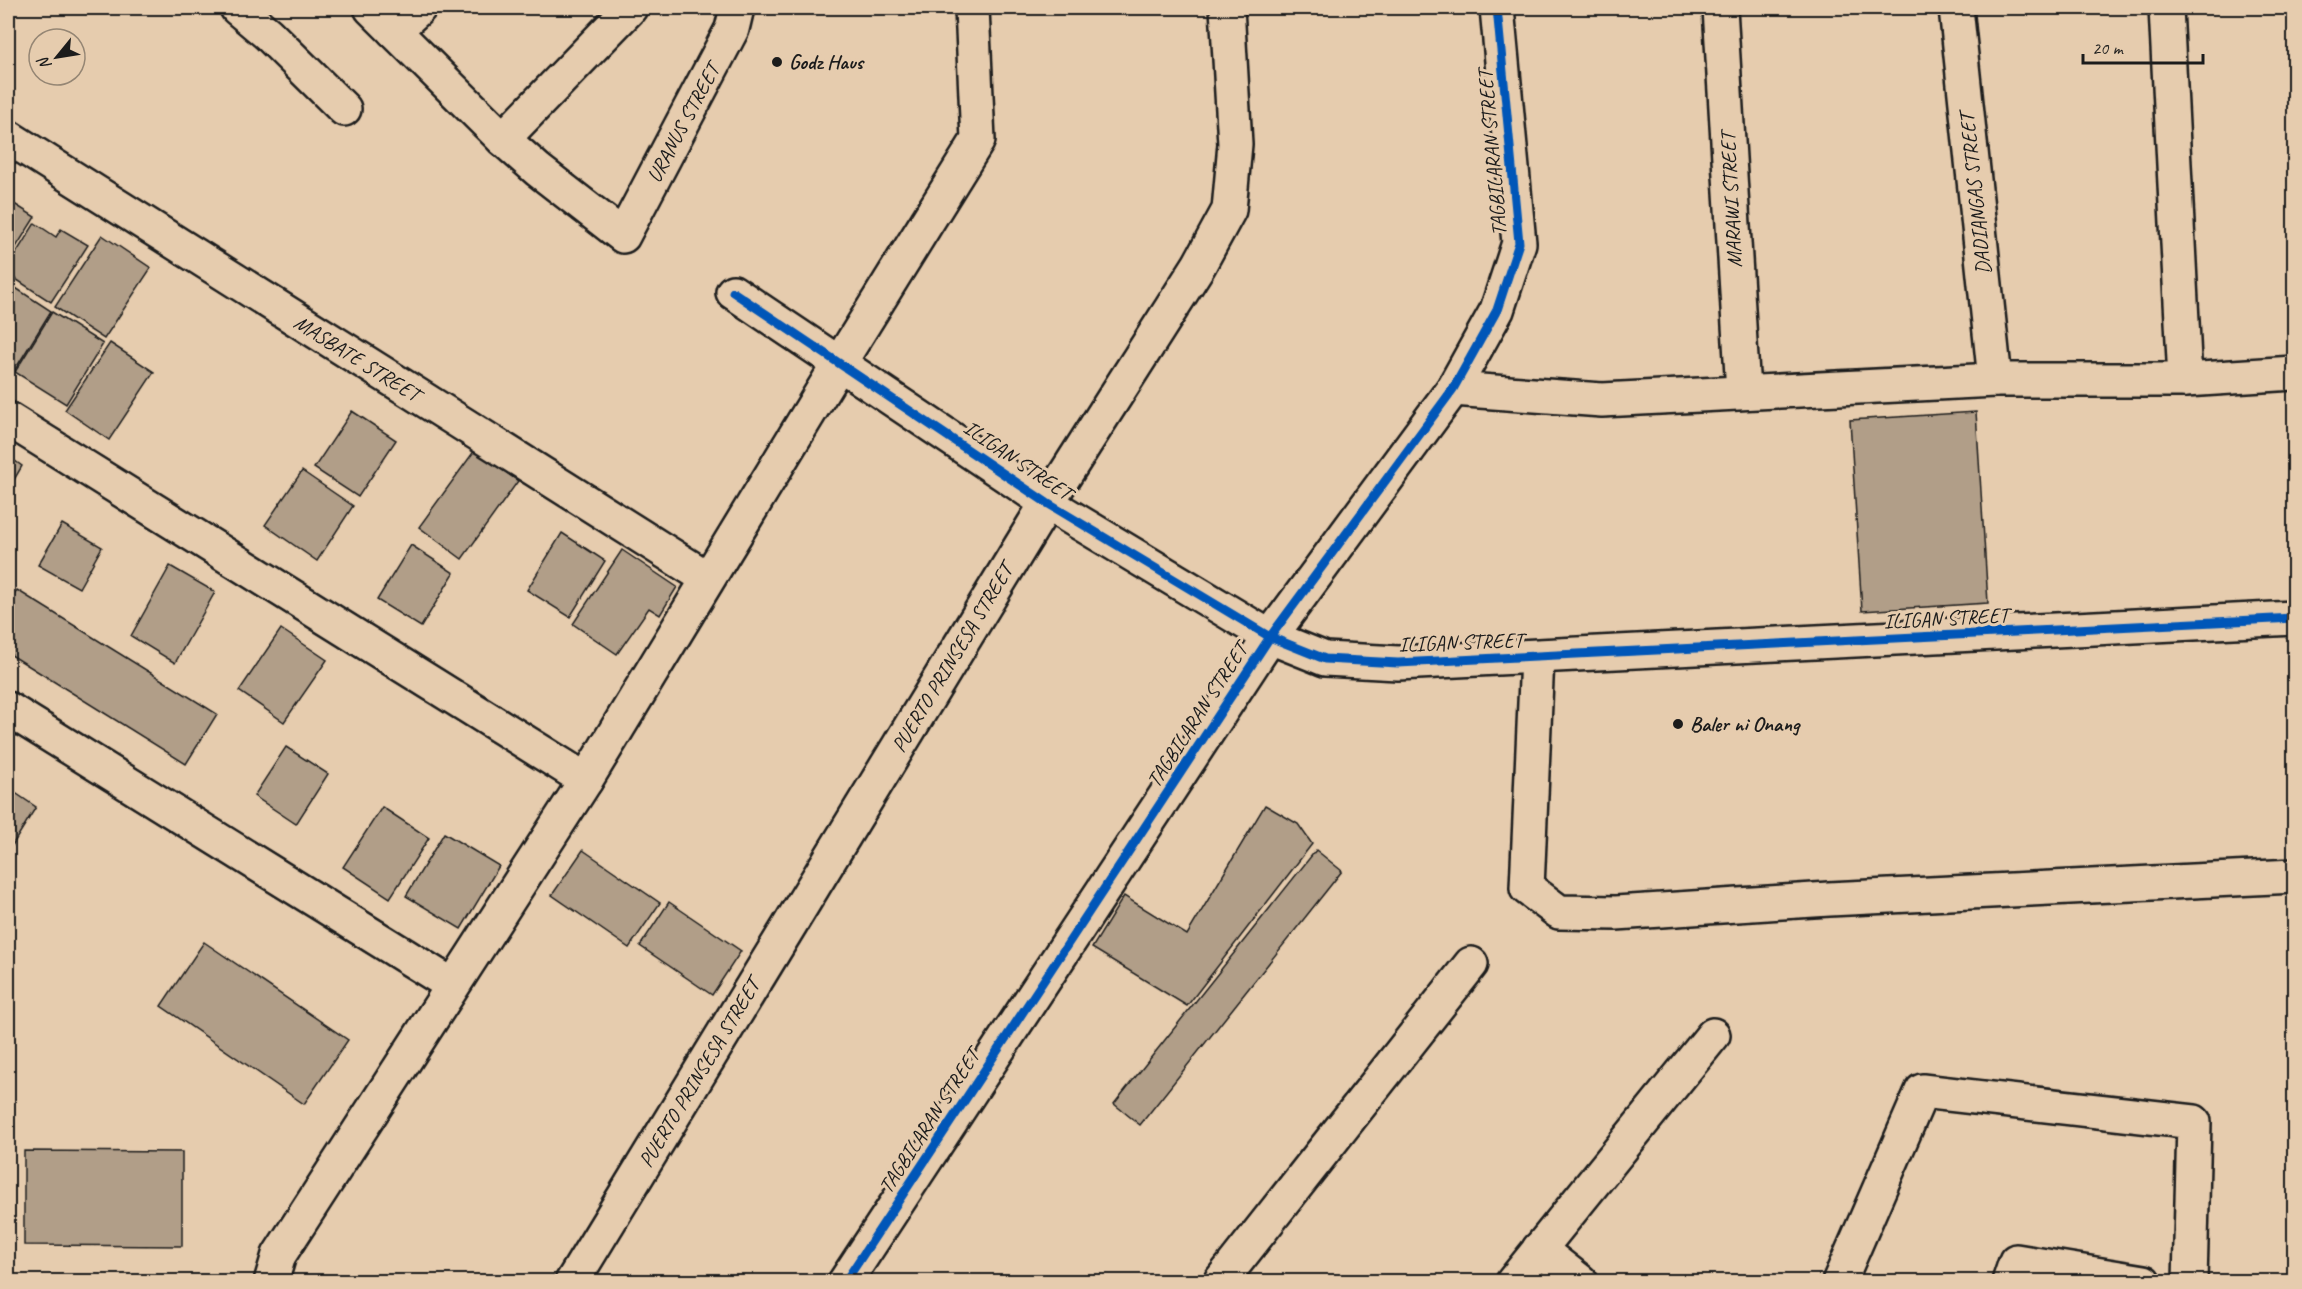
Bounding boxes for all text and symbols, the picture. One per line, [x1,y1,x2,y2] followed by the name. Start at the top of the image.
[27,27,87,87] north arrow
[2083,27,2203,65] scale bar
[2092,37,2125,59] text: 20 m
[789,49,866,75] place label: Godz Haus
[32,52,56,73] text: N
[641,55,727,187] street label: URANUS STREET
[770,55,784,69] marker: Godz Haus
[1471,65,1512,237] street label: TAGBILARAN STREET
[1953,107,1996,276] street label: DADIANGAS STREET
[1714,127,1748,268] street label: MARAWI STREET
[289,309,429,410] street label: MASBATE STREET
[959,414,1081,508] street label: ILIGAN STREET
[885,555,1021,757] street label: PUERTO PRINSESA STREET
[1883,602,2013,634] street label: ILIGAN STREET
[1398,627,1528,657] street label: ILIGAN STREET
[1141,634,1256,792] street label: TAGBILARAN STREET
[1690,711,1802,737] place label: Baler ni Onang
[1671,717,1685,731] marker: Baler ni Onang
[632,970,768,1172] street label: PUERTO PRINSESA STREET
[873,1040,988,1198] street label: TAGBILARAN STREET

